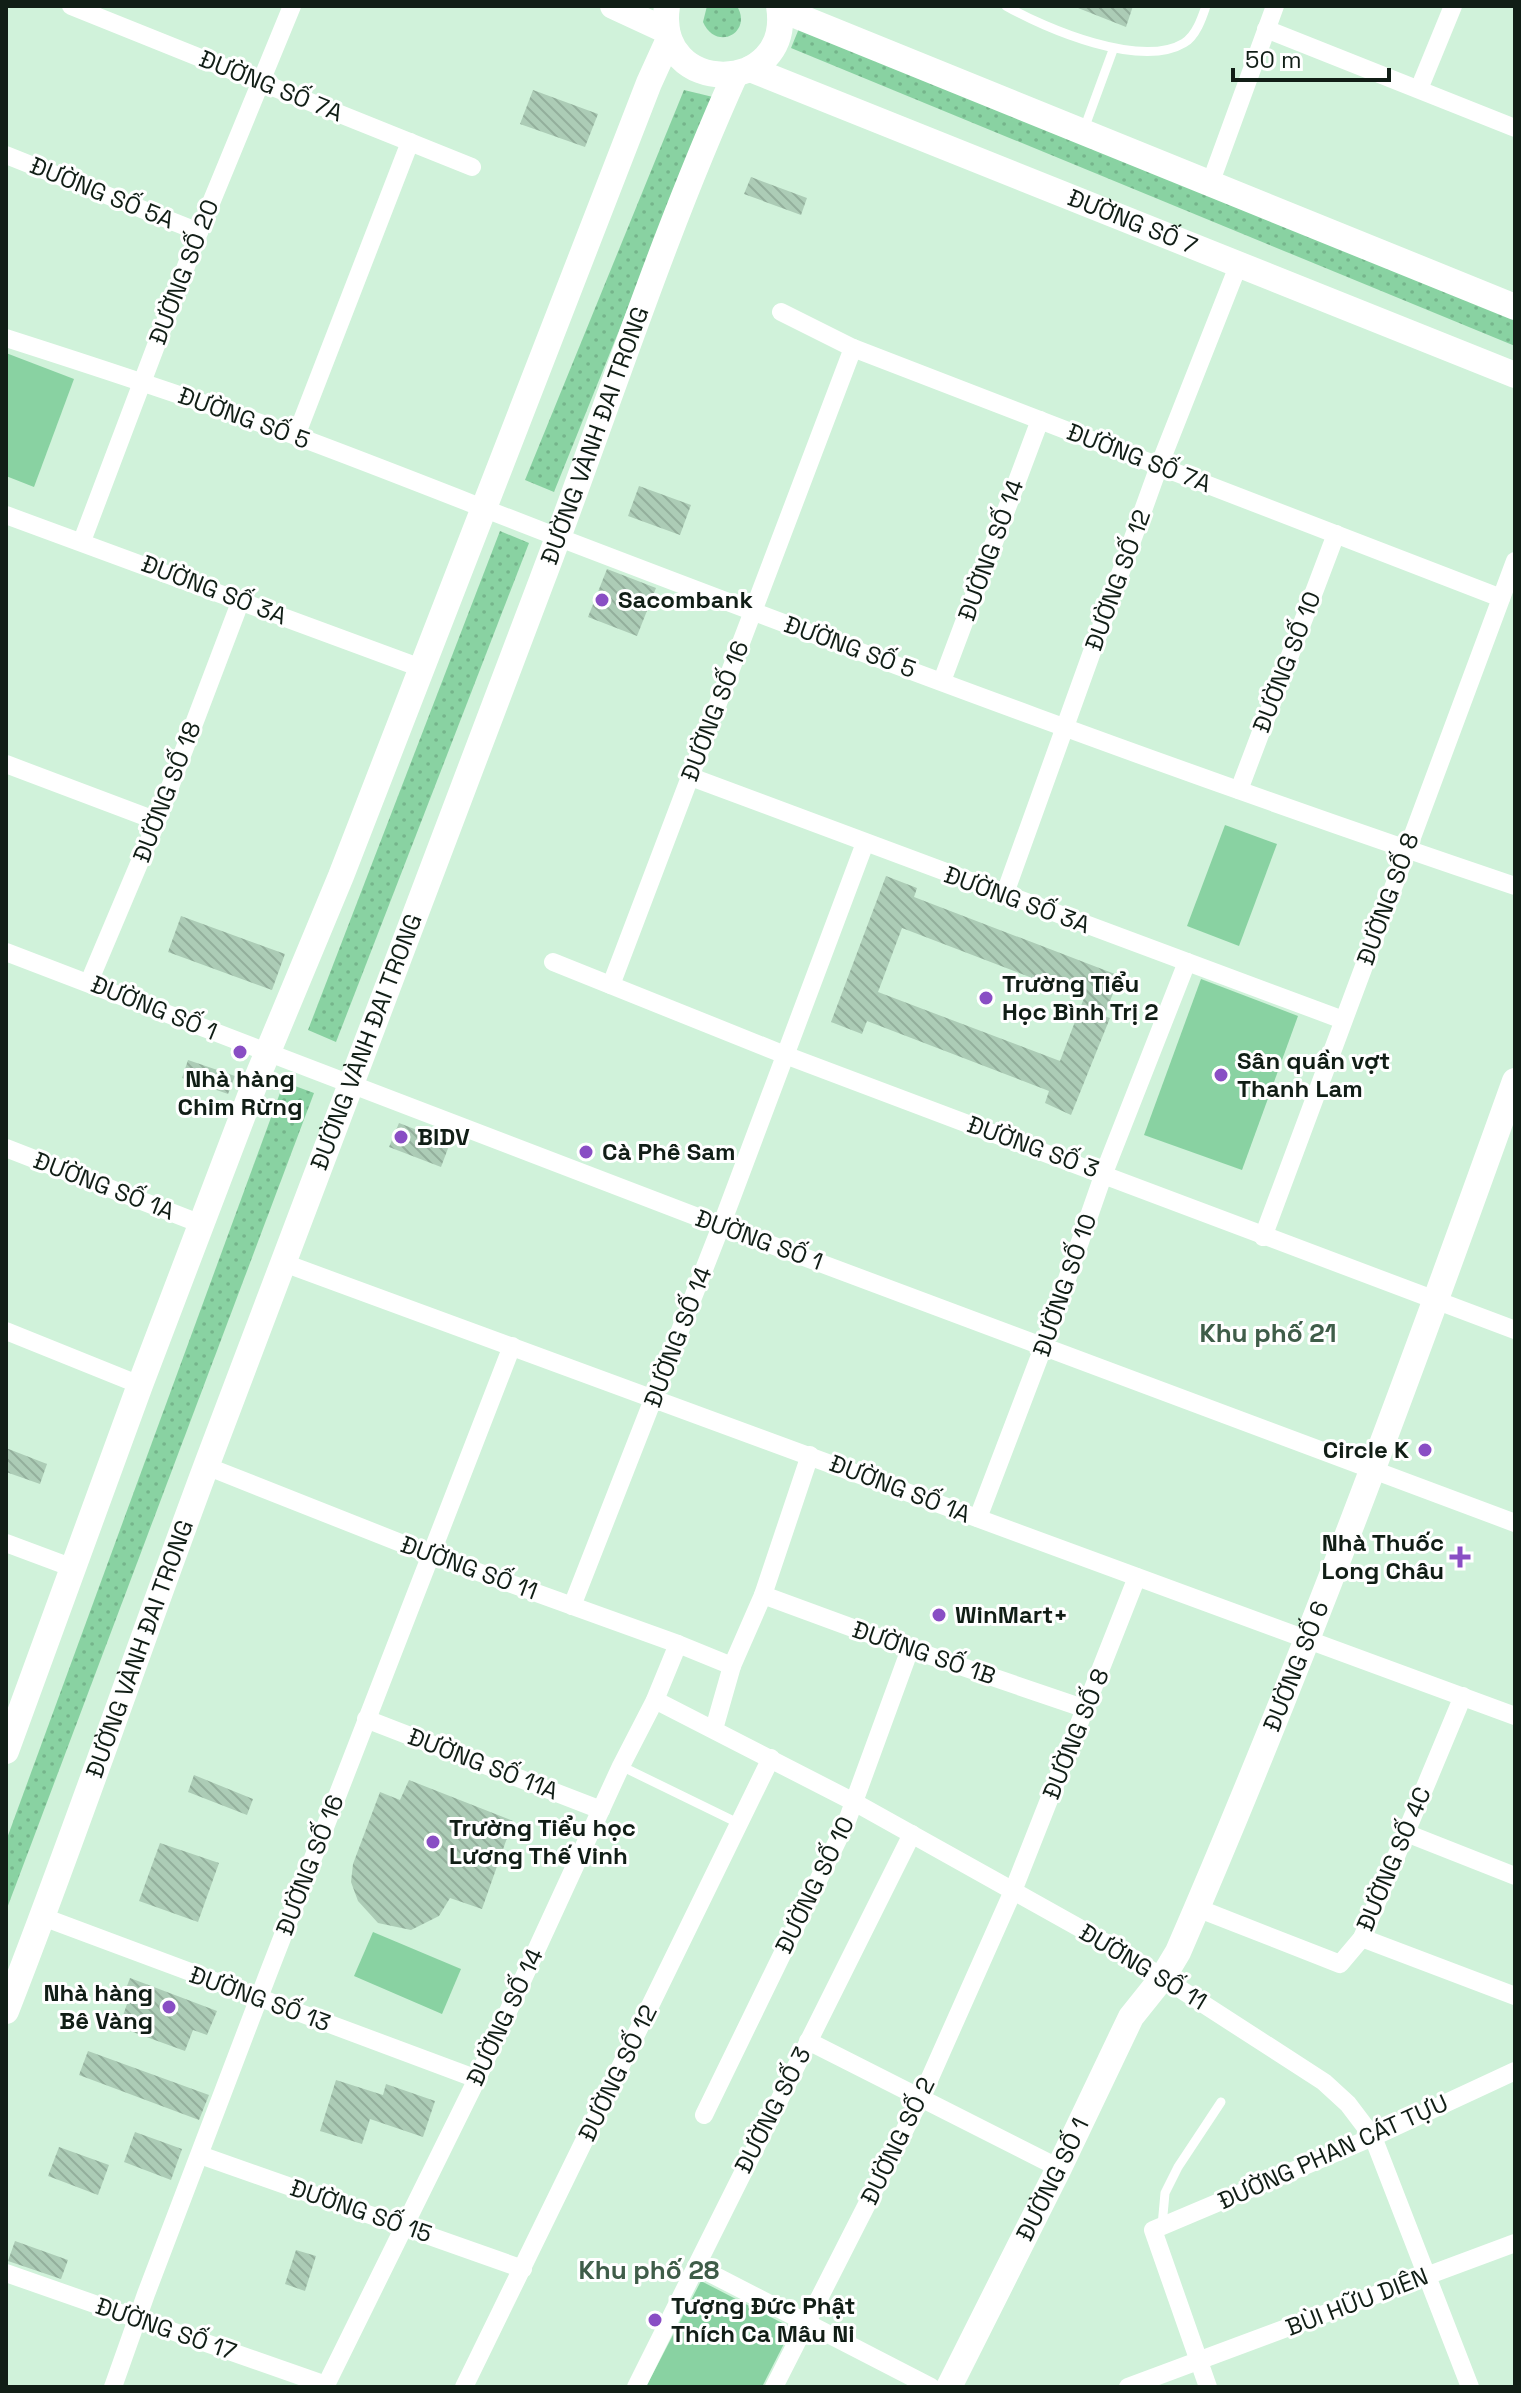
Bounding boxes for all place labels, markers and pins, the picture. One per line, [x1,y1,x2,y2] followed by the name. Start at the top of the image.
[618,584,753,615] place label: Sacombank
[593,591,611,609] marker: Sacombank
[1002,968,1159,1027] place label: Trường Tiểu Học Bình Trị 2
[977,989,995,1007] marker: Trường Tiểu Học Bình Trị 2
[231,1043,249,1061] marker: Nhà hàng Chim Rừng
[1237,1045,1390,1104] place label: Sân quần vợt Thanh Lam
[178,1063,302,1122] place label: Nhà hàng Chim Rừng
[1212,1066,1230,1084] marker: Sân quần vợt Thanh Lam
[417,1121,470,1152] place label: BIDV
[392,1128,410,1146] marker: BIDV
[602,1136,736,1167] place label: Cà Phê Sam
[577,1143,595,1161] marker: Cà Phê Sam
[1323,1434,1409,1465] place label: Circle K
[1416,1441,1434,1459] marker: Circle K
[1322,1527,1444,1586] place label: Nhà Thuốc Long Châu
[1451,1548,1469,1566] marker: Nhà Thuốc Long Châu
[955,1599,1068,1630] place label: WinMart+
[930,1606,948,1624] marker: WinMart+
[449,1812,636,1871] place label: Trường Tiểu học Lương Thế Vinh
[424,1833,442,1851] marker: Trường Tiểu học Lương Thế Vinh
[43,1977,153,2036] place label: Nhà hàng Bê Vàng
[160,1998,178,2016] marker: Nhà hàng Bê Vàng
[671,2290,856,2349] place label: Tượng Đức Phật Thích Ca Mâu Ni
[646,2311,664,2329] marker: Tượng Đức Phật Thích Ca Mâu Ni

